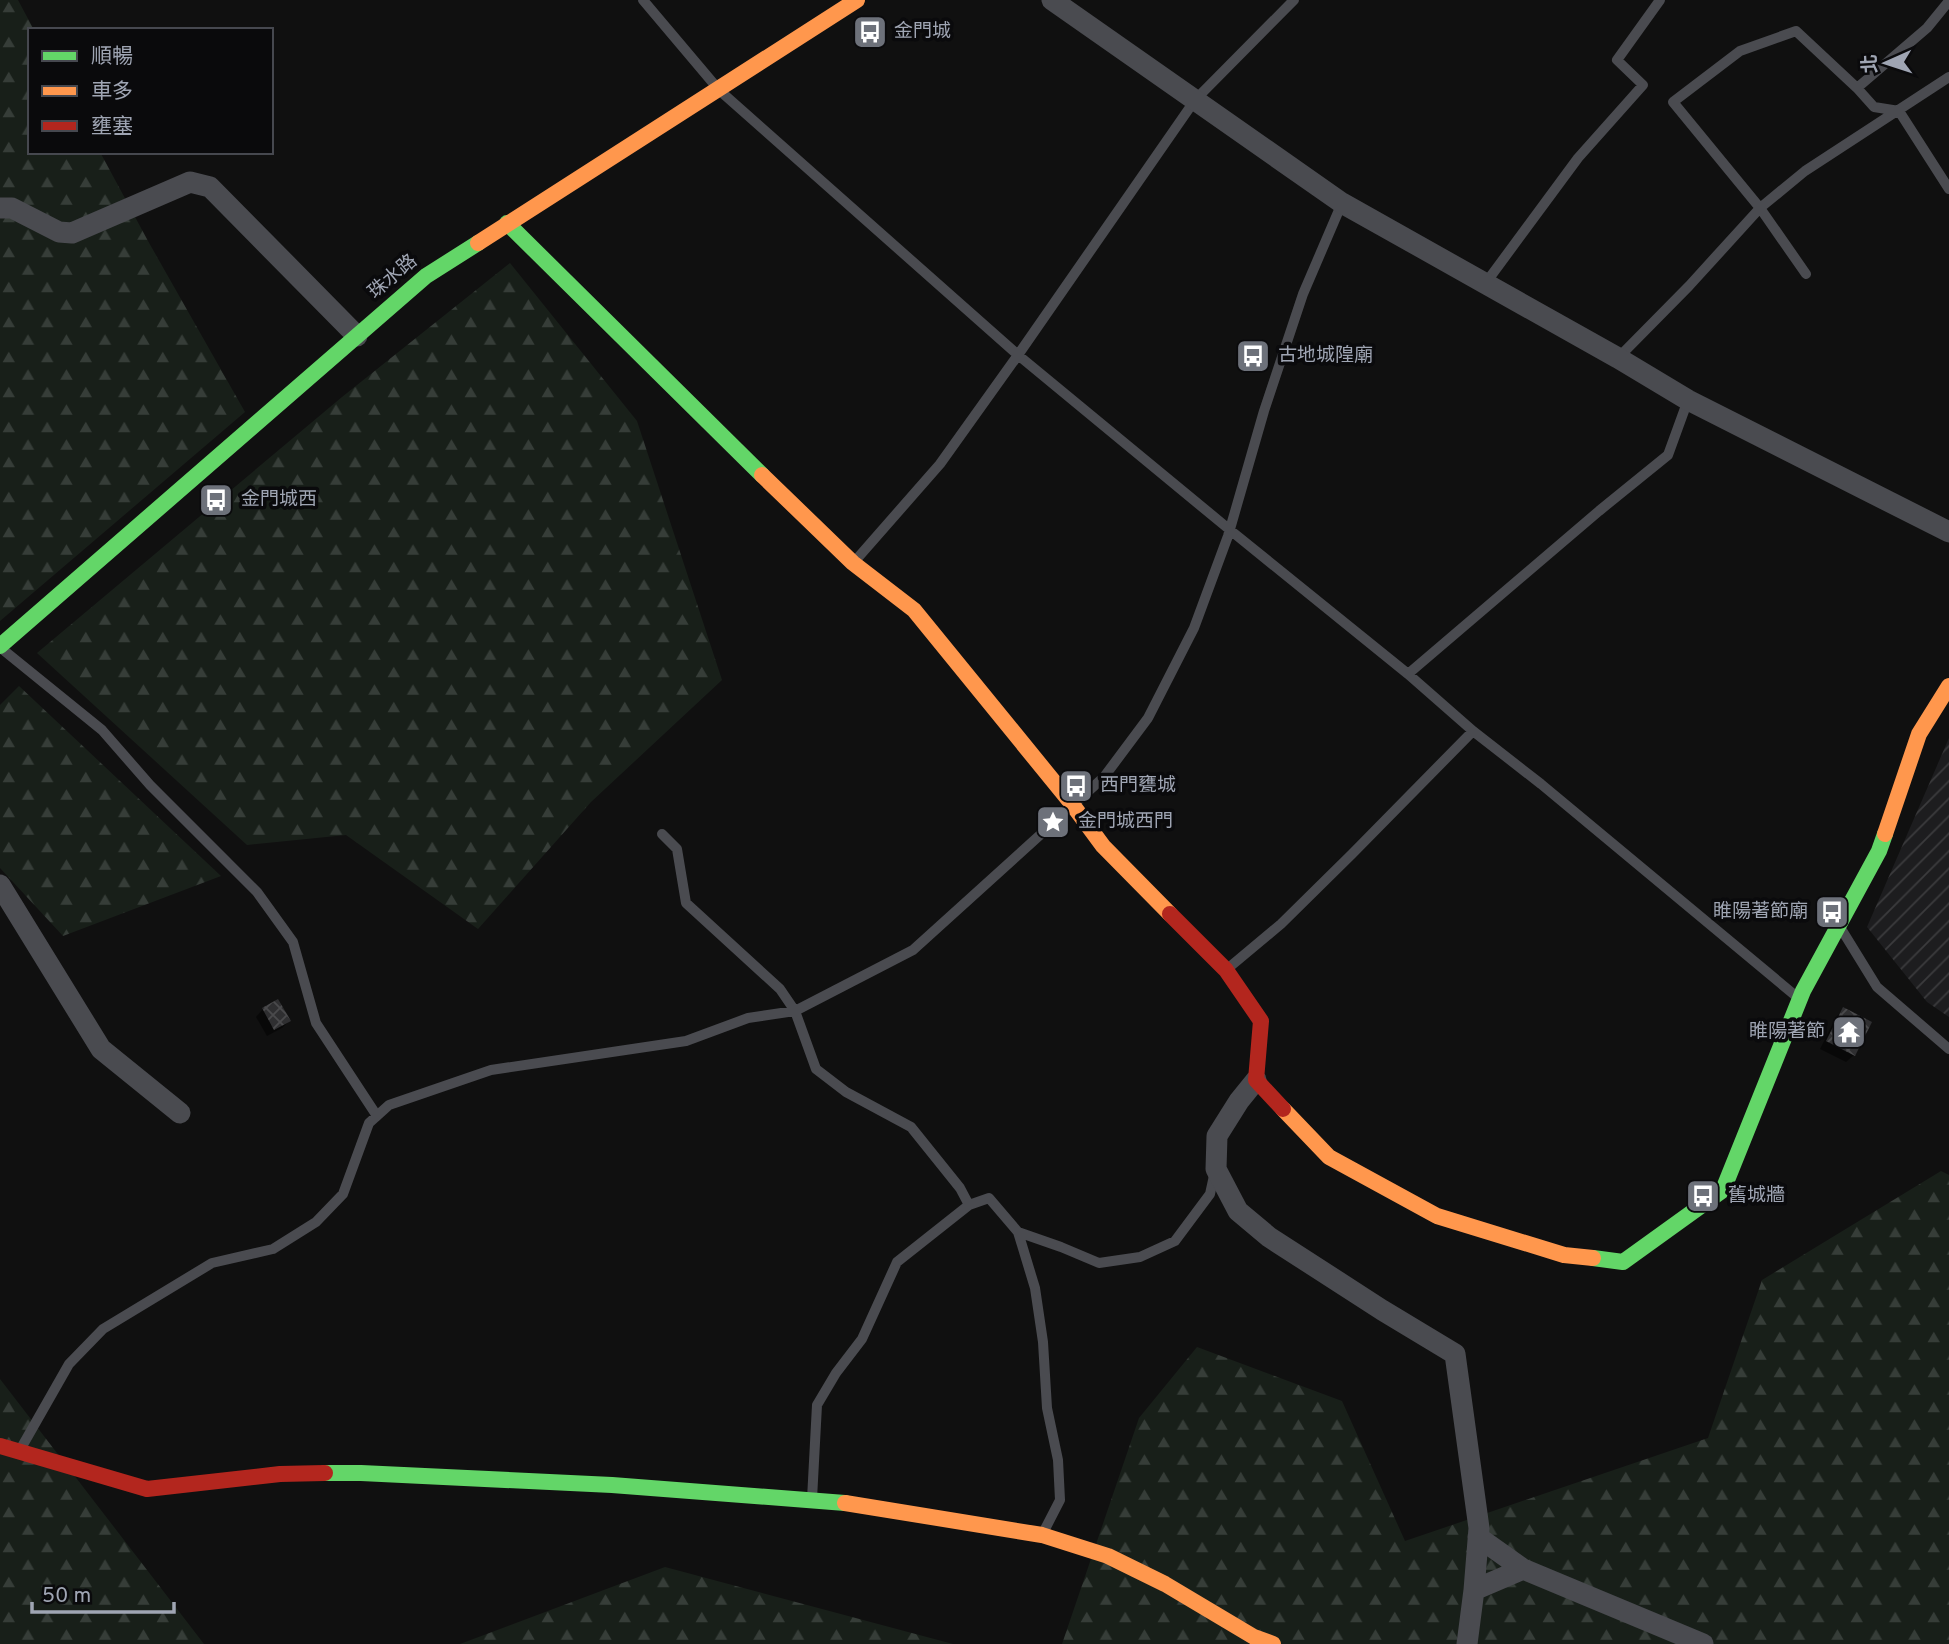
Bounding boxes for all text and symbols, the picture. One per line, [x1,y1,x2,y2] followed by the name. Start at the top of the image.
[851,13,889,51] bus stop icon: 金門城
[894,20,951,44] place label: 金門城
[28,28,273,154] legend
[1851,28,1921,98] north arrow
[91,44,133,71] text: 順暢
[1859,54,1884,74] text: 北
[91,79,133,106] text: 車多
[91,114,133,141] text: 壅塞
[363,249,423,305] street label: 珠水路
[1234,337,1272,375] bus stop icon: 古地城隍廟
[1278,344,1373,368] place label: 古地城隍廟
[197,481,235,519] bus stop icon: 金門城西
[241,488,317,512] place label: 金門城西
[1057,767,1095,805] bus stop icon: 西門甕城
[1100,774,1176,798] place label: 西門甕城
[1034,803,1072,841] place icon: 金門城西門
[1078,810,1173,834] place label: 金門城西門
[1813,893,1851,931] bus stop icon: 睢陽著節廟
[1713,900,1808,924] place label: 睢陽著節廟
[1830,1013,1868,1051] temple icon: 睢陽著節
[1749,1020,1825,1044] place label: 睢陽著節
[1684,1177,1722,1215] bus stop icon: 舊城牆
[1728,1184,1785,1208] place label: 舊城牆
[32,1570,173,1614] scale bar
[42,1583,91,1610] text: 50 m

